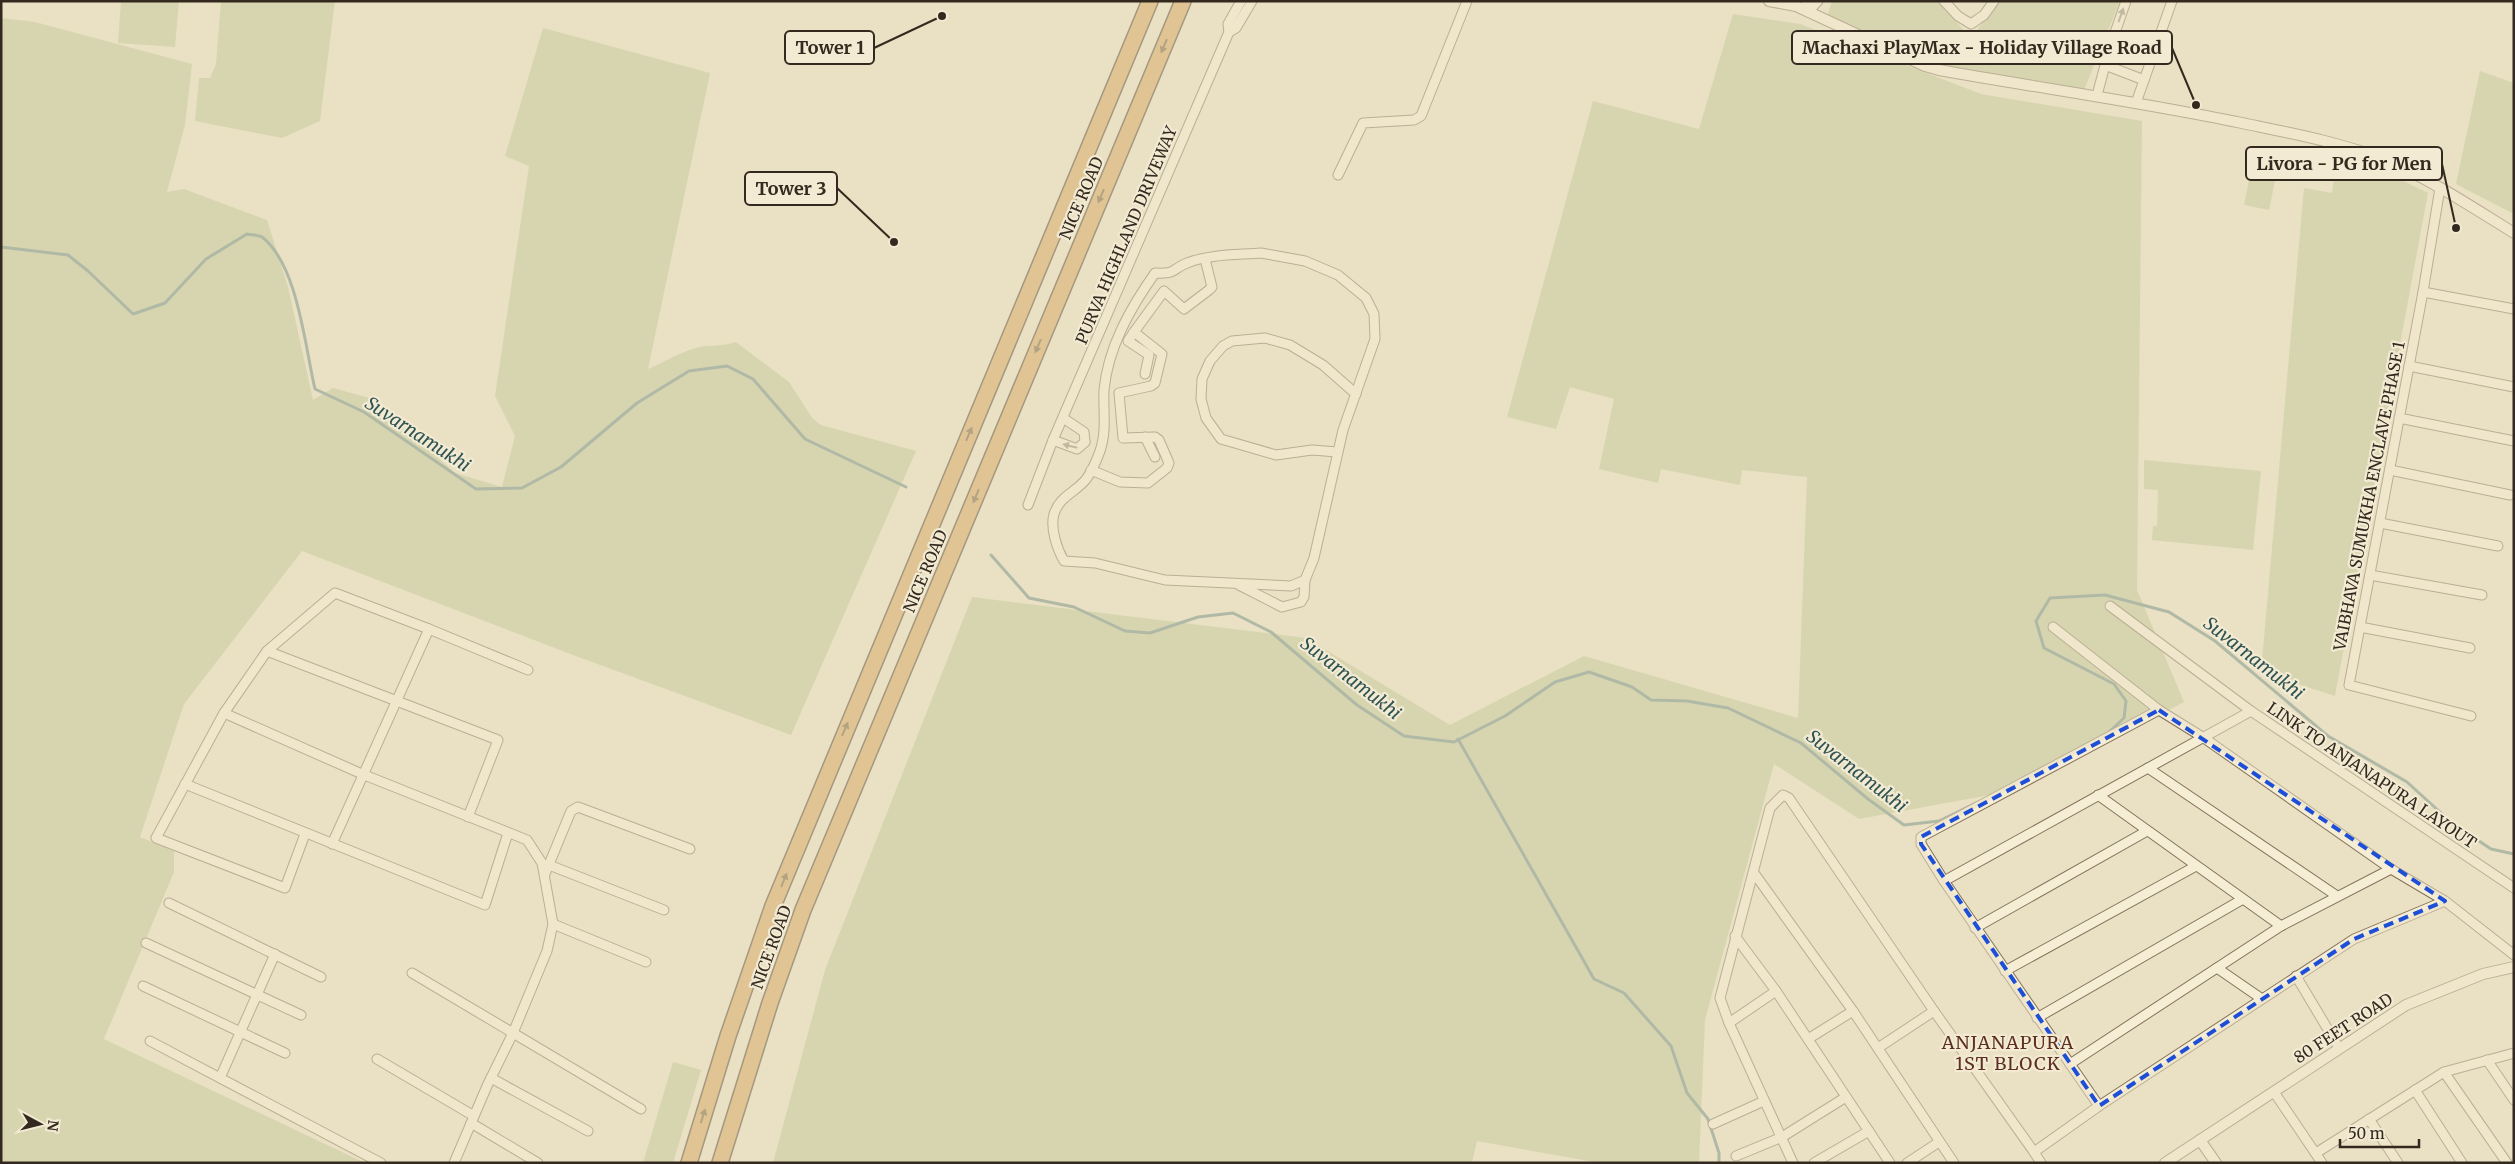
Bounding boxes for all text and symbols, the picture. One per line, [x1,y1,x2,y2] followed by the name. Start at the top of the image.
[2117,7,2125,22] one-way arrow
[785,31,874,64] callout: Tower 1
[1792,31,2172,64] callout: Machaxi PlayMax - Holiday Village Road
[795,36,865,59] text: Tower 1
[1802,36,2162,59] text: Machaxi PlayMax - Holiday Village Road
[1160,39,1168,54] one-way arrow
[1071,122,1181,347] street label: PURVA HIGHLAND DRIVEWAY
[2246,147,2442,180] callout: Livora - PG for Men
[2256,152,2432,175] text: Livora - PG for Men
[1055,154,1107,242] street label: NICE ROAD
[745,172,837,205] callout: Tower 3
[755,177,827,200] text: Tower 3
[1097,189,1105,203] one-way arrow
[1034,339,1042,353] one-way arrow
[2329,340,2409,653] street label: VAIBHAVA SUMUKHA ENCLAVE PHASE 1
[361,391,475,477] water label: Suvarnamukhi
[965,426,973,441] one-way arrow
[1062,442,1078,450] one-way arrow
[971,489,979,503] one-way arrow
[899,527,951,615] street label: NICE ROAD
[2199,612,2309,704] water label: Suvarnamukhi
[1296,632,1406,724] water label: Suvarnamukhi
[2264,697,2480,853] street label: LINK TO ANJANAPURA LAYOUT
[841,721,849,736] one-way arrow
[1802,725,1912,817] water label: Suvarnamukhi
[780,872,788,887] one-way arrow
[747,902,795,992] street label: NICE ROAD
[2290,989,2396,1067] street label: 80 FEET ROAD
[1941,1031,2074,1075] district label: ANJANAPURA 1ST BLOCK
[15,1099,65,1149] north arrow
[699,1108,707,1123] one-way arrow
[2340,1116,2419,1148] scale bar
[43,1119,63,1132] text: N
[2348,1124,2385,1143] text: 50 m

